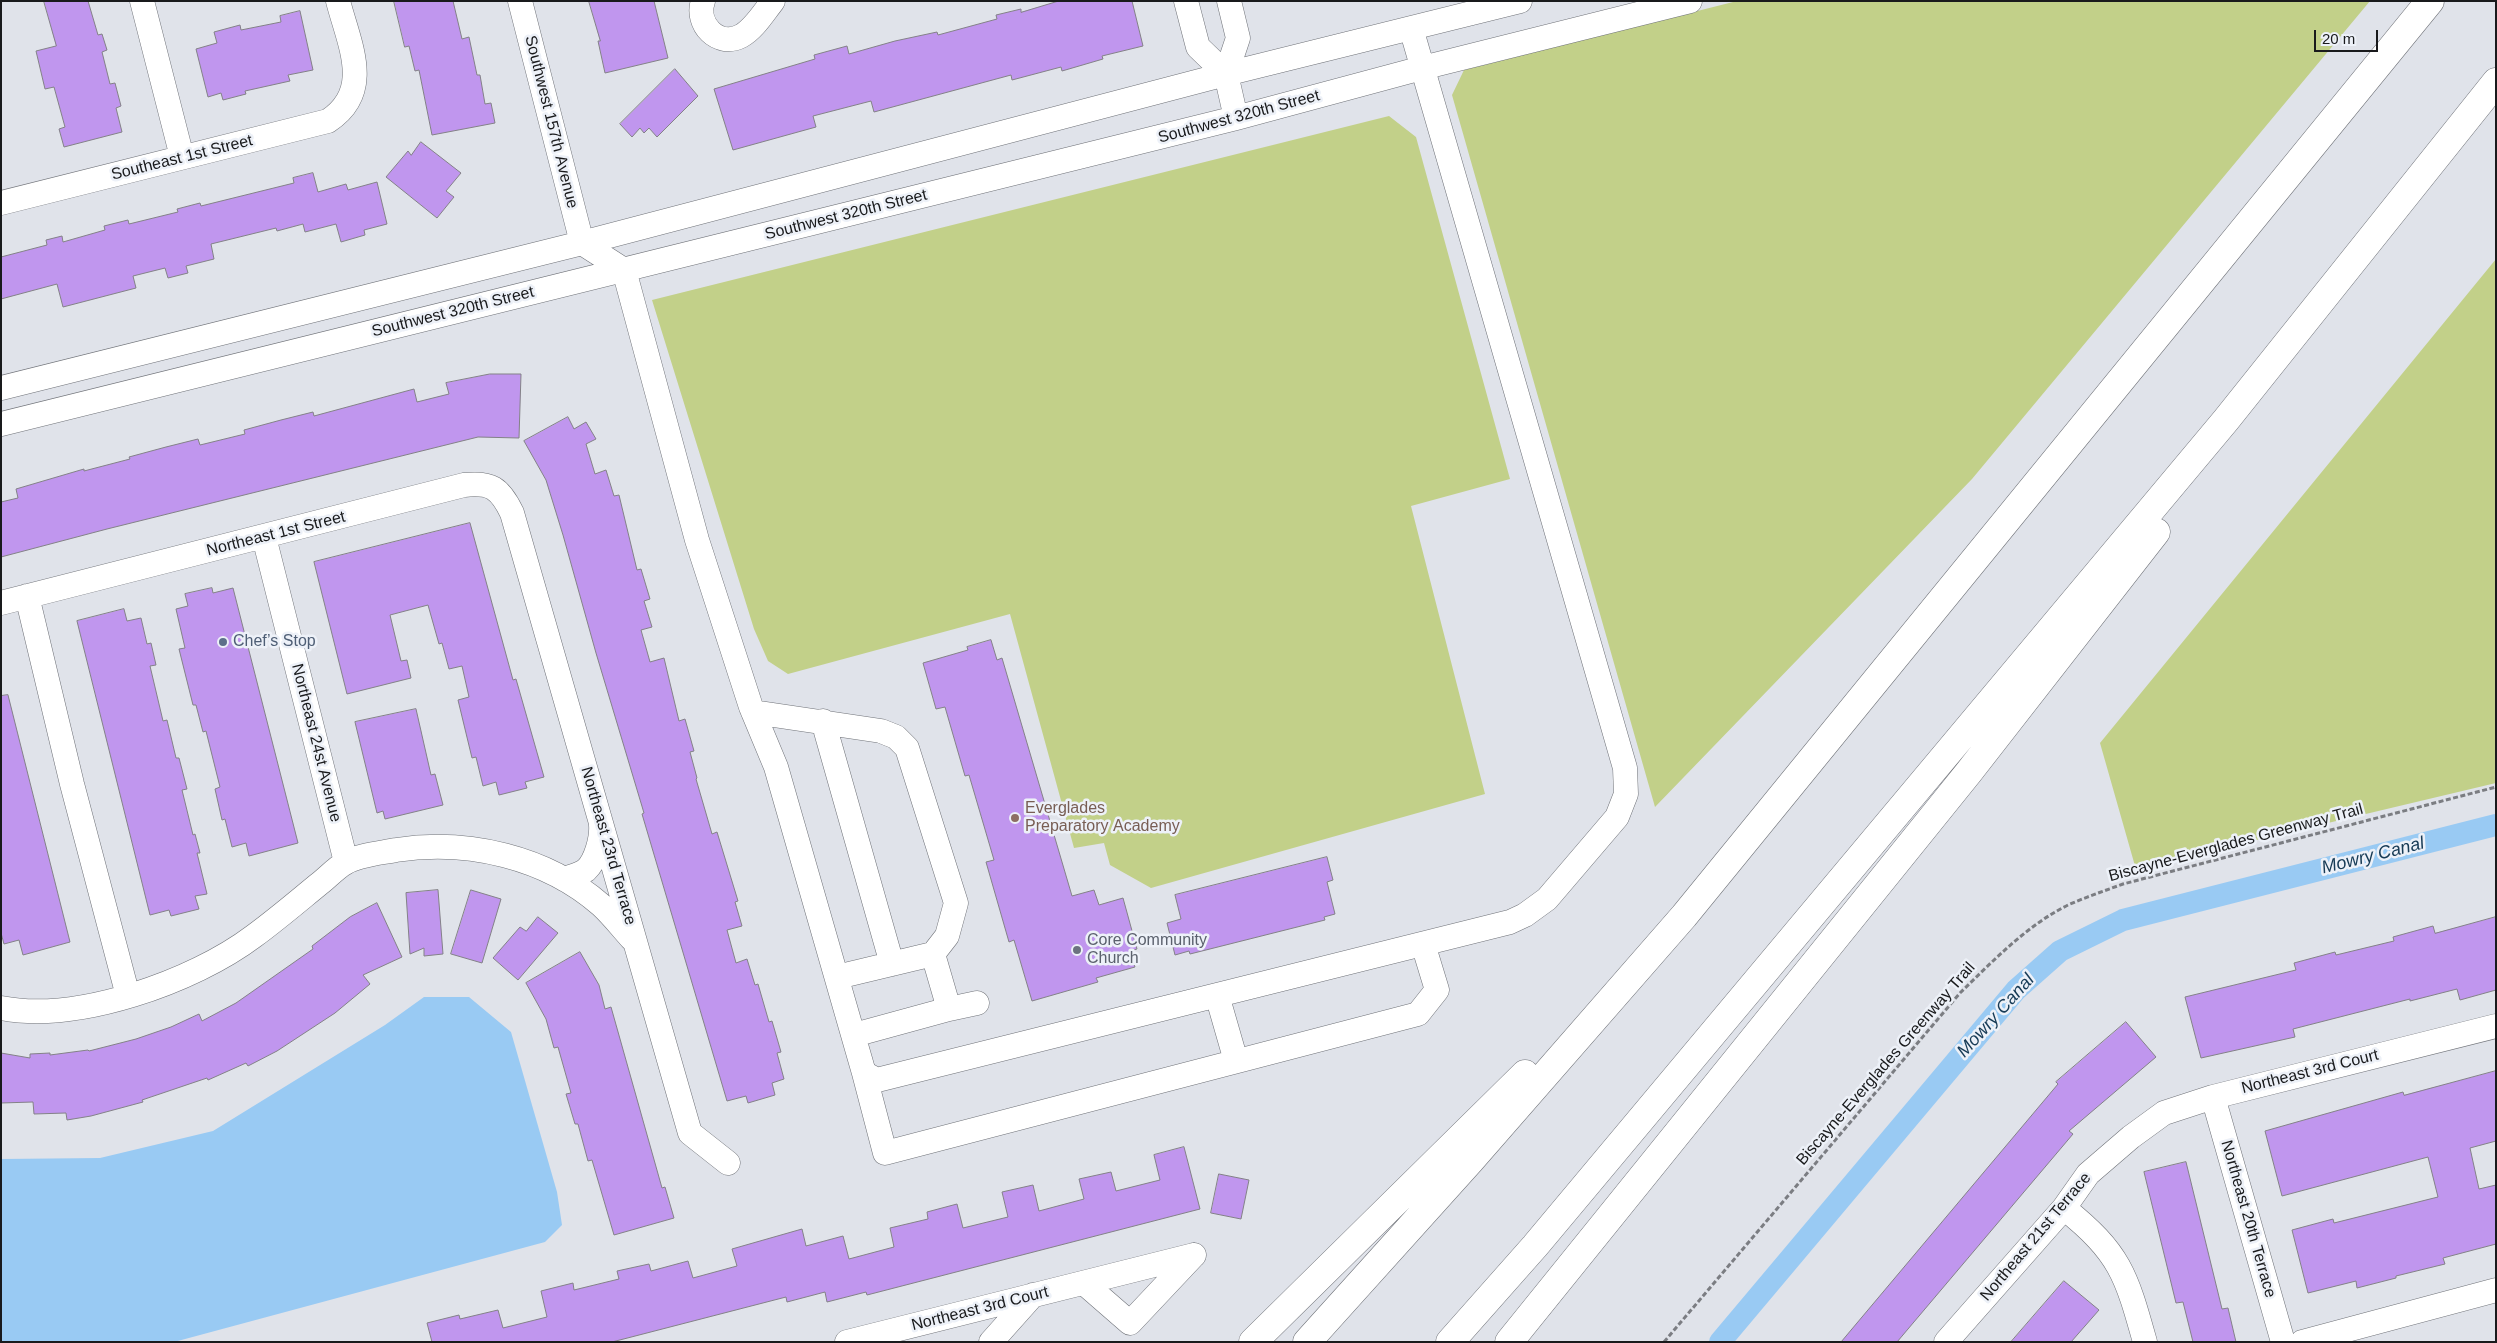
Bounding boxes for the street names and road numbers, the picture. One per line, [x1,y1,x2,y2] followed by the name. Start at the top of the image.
[520,34,582,210] street label: Southwest 157th Avenue
[1156,86,1322,148] street label: Southwest 320th Street
[109,131,255,185] street label: Southeast 1st Street
[763,186,929,244] street label: Southwest 320th Street
[370,283,536,341] street label: Southwest 320th Street
[205,507,347,561] street label: Northeast 1st Street
[287,662,345,824] street label: Northeast 24st Avenue
[576,765,640,927] street label: Northeast 23rd Terrace
[2107,800,2365,886] street label: Biscayne-Everglades Greenway Trail
[1793,959,1979,1169] street label: Biscayne-Everglades Greenway Trail
[2240,1046,2380,1098] street label: Northeast 3rd Court
[2216,1138,2280,1300] street label: Northeast 20th Terrace
[1977,1169,2095,1305] street label: Northeast 21st Terrace
[910,1283,1050,1335] street label: Northeast 3rd Court

